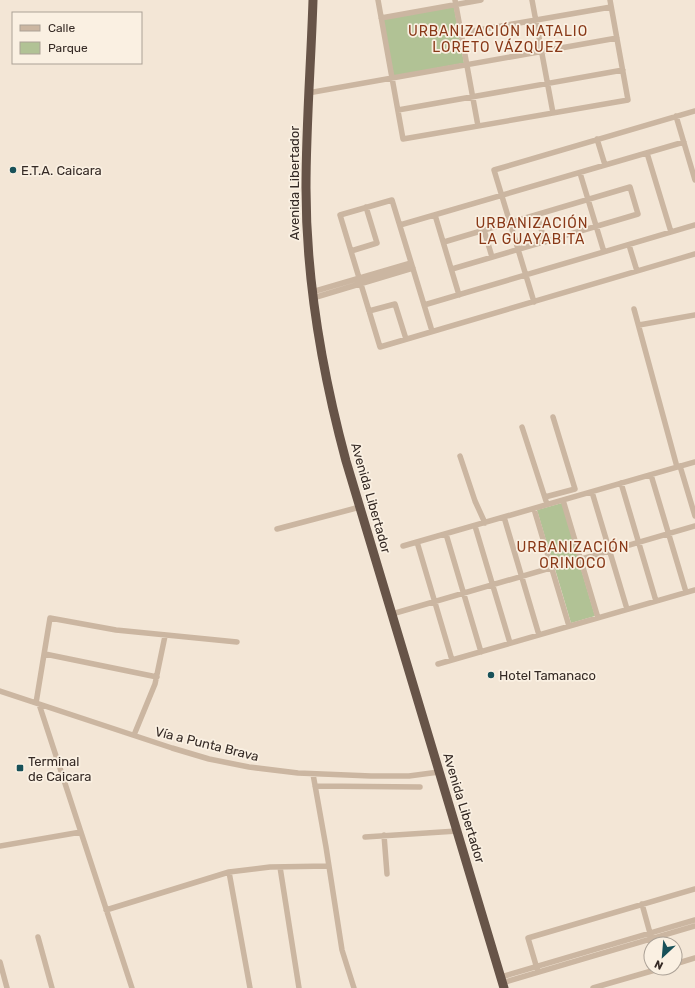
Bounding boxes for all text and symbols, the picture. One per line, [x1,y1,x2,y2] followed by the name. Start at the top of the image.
[12,12,142,64] legend
[48,21,75,35] text: Calle
[408,22,588,56] district label: URBANIZACIÓN NATALIO LORETO VÁZQUEZ
[48,41,88,55] text: Parque
[287,126,302,240] street label: Avenida Libertador
[21,163,102,178] place label: E.T.A. Caicara
[8,165,18,175] marker: E.T.A. Caicara
[475,214,589,248] district label: URBANIZACIÓN LA GUAYABITA
[348,441,394,555] street label: Avenida Libertador
[516,538,630,572] district label: URBANIZACIÓN ORINOCO
[499,668,596,683] place label: Hotel Tamanaco
[486,670,496,680] marker: Hotel Tamanaco
[154,724,260,764] street label: Vía a Punta Brava
[440,751,488,865] street label: Avenida Libertador
[28,754,92,784] place label: Terminal de Caicara
[15,763,25,773] marker: Terminal de Caicara
[643,936,683,976] north arrow
[652,957,665,972] text: N

